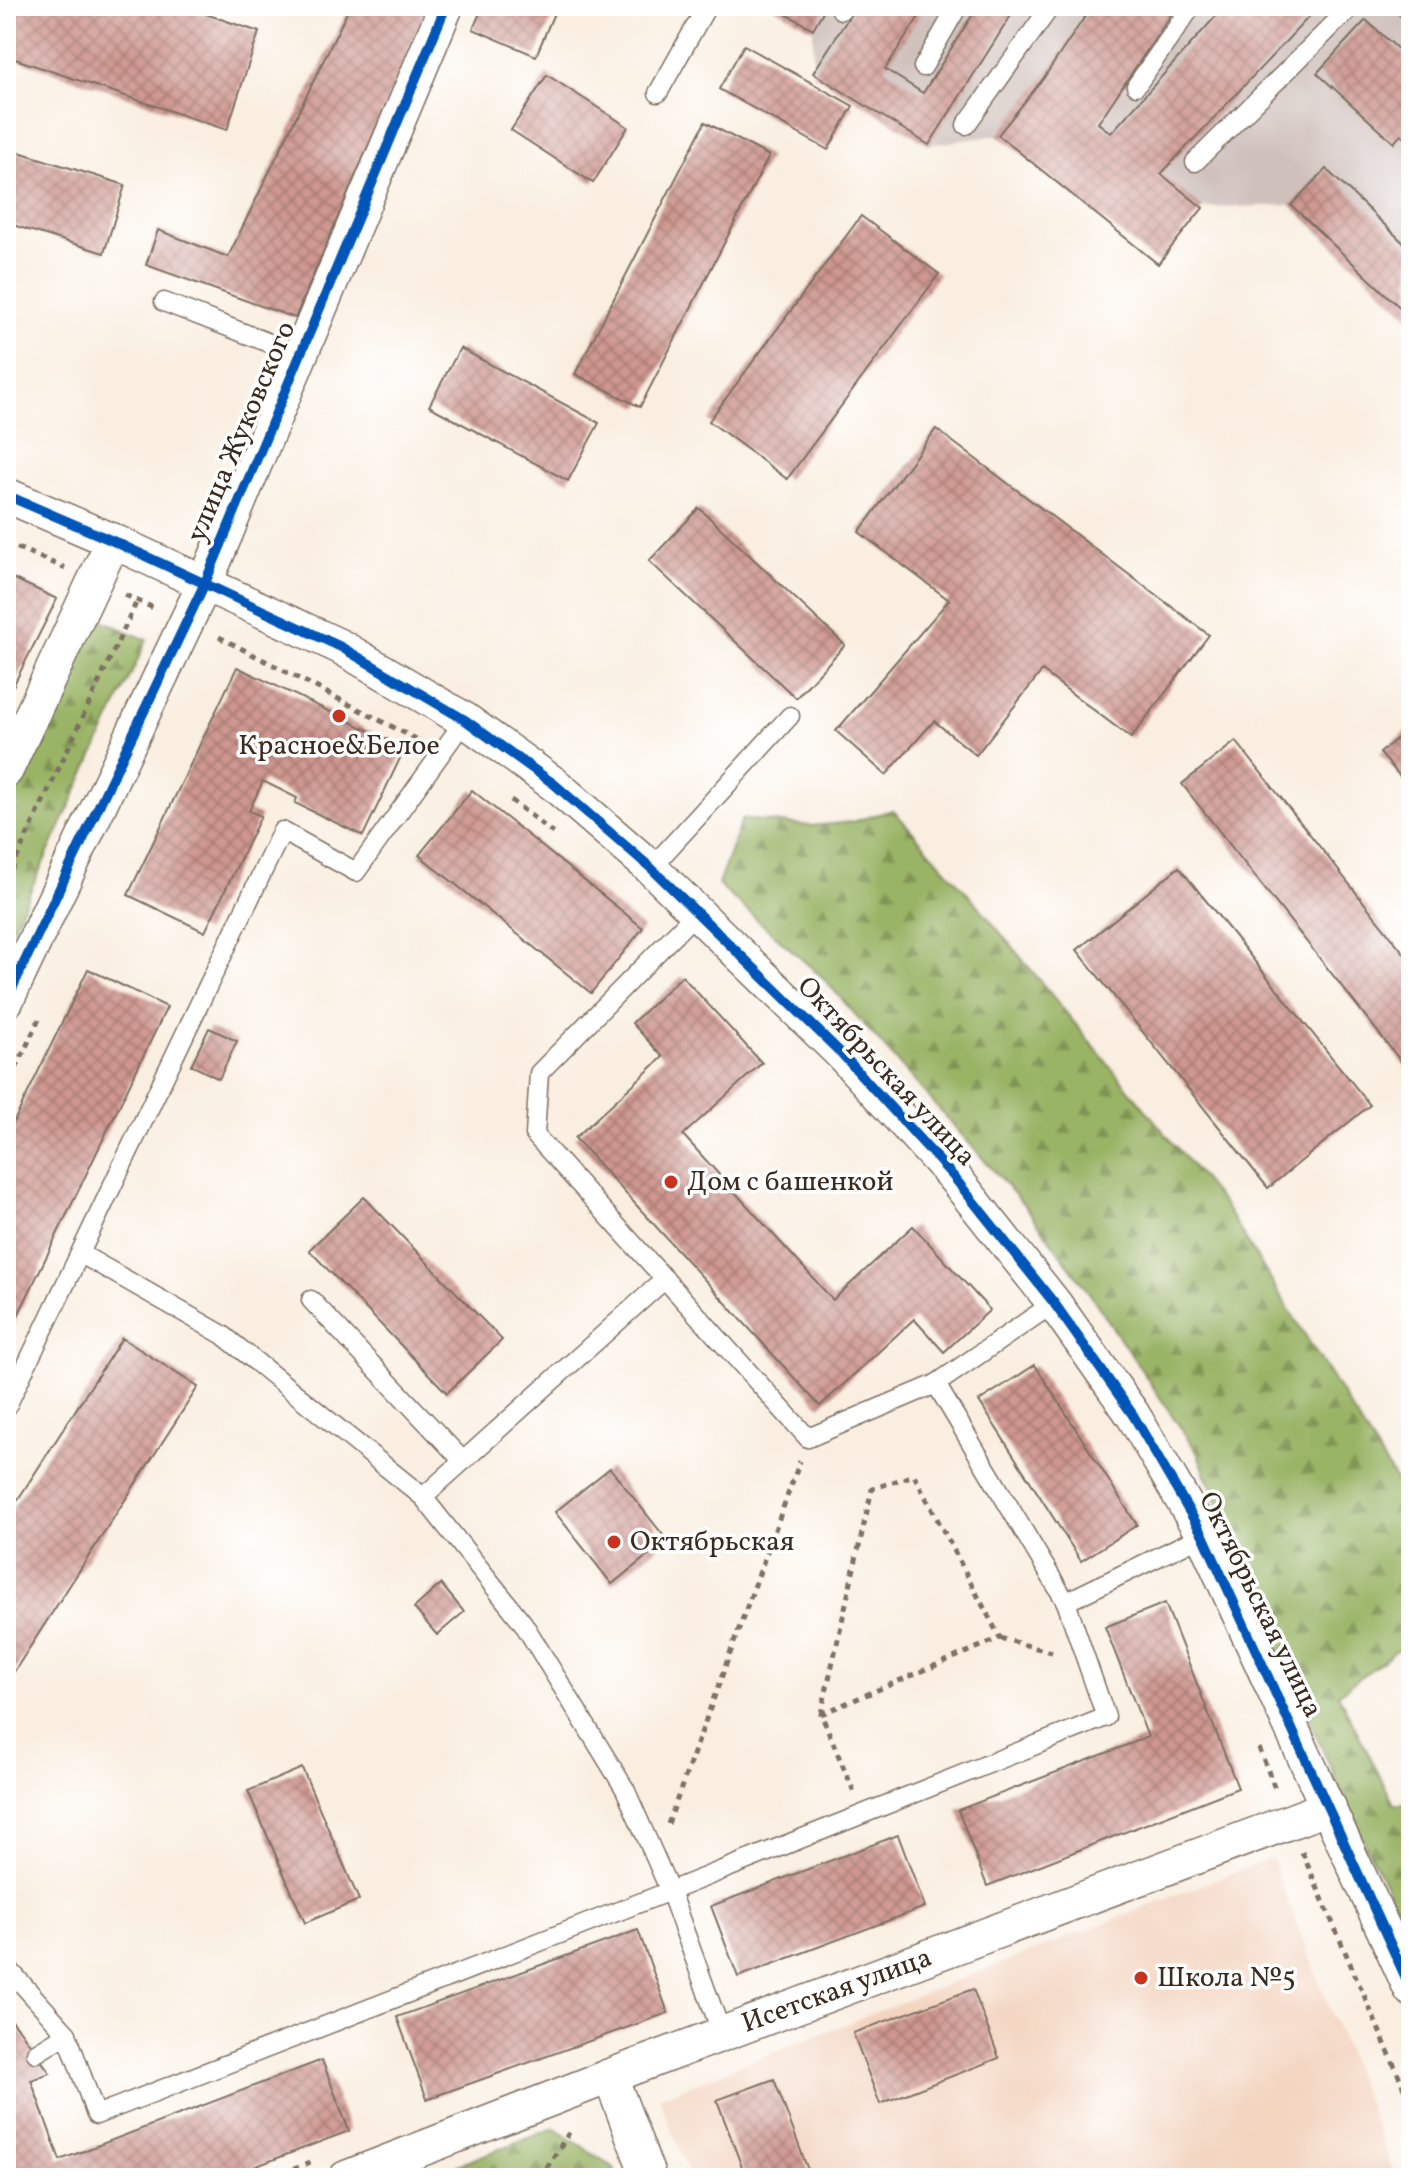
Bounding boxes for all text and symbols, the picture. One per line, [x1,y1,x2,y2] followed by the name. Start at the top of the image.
[178,316,306,548] street label: улица Жуковского
[330,707,348,725] marker: Красное&Белое
[238,727,440,766] place label: Красное&Белое
[787,968,985,1176] street label: Октябрьская улица
[687,1163,893,1202] place label: Дом с башенкой
[662,1173,680,1191] marker: Дом с башенкой
[1188,1485,1332,1725] street label: Октябрьская улица
[630,1523,794,1562] place label: Октябрьская
[605,1533,623,1551] marker: Октябрьская
[737,1939,937,2043] street label: Исетская улица
[1157,1959,1296,1998] place label: Школа №5
[1132,1969,1150,1987] marker: Школа №5

